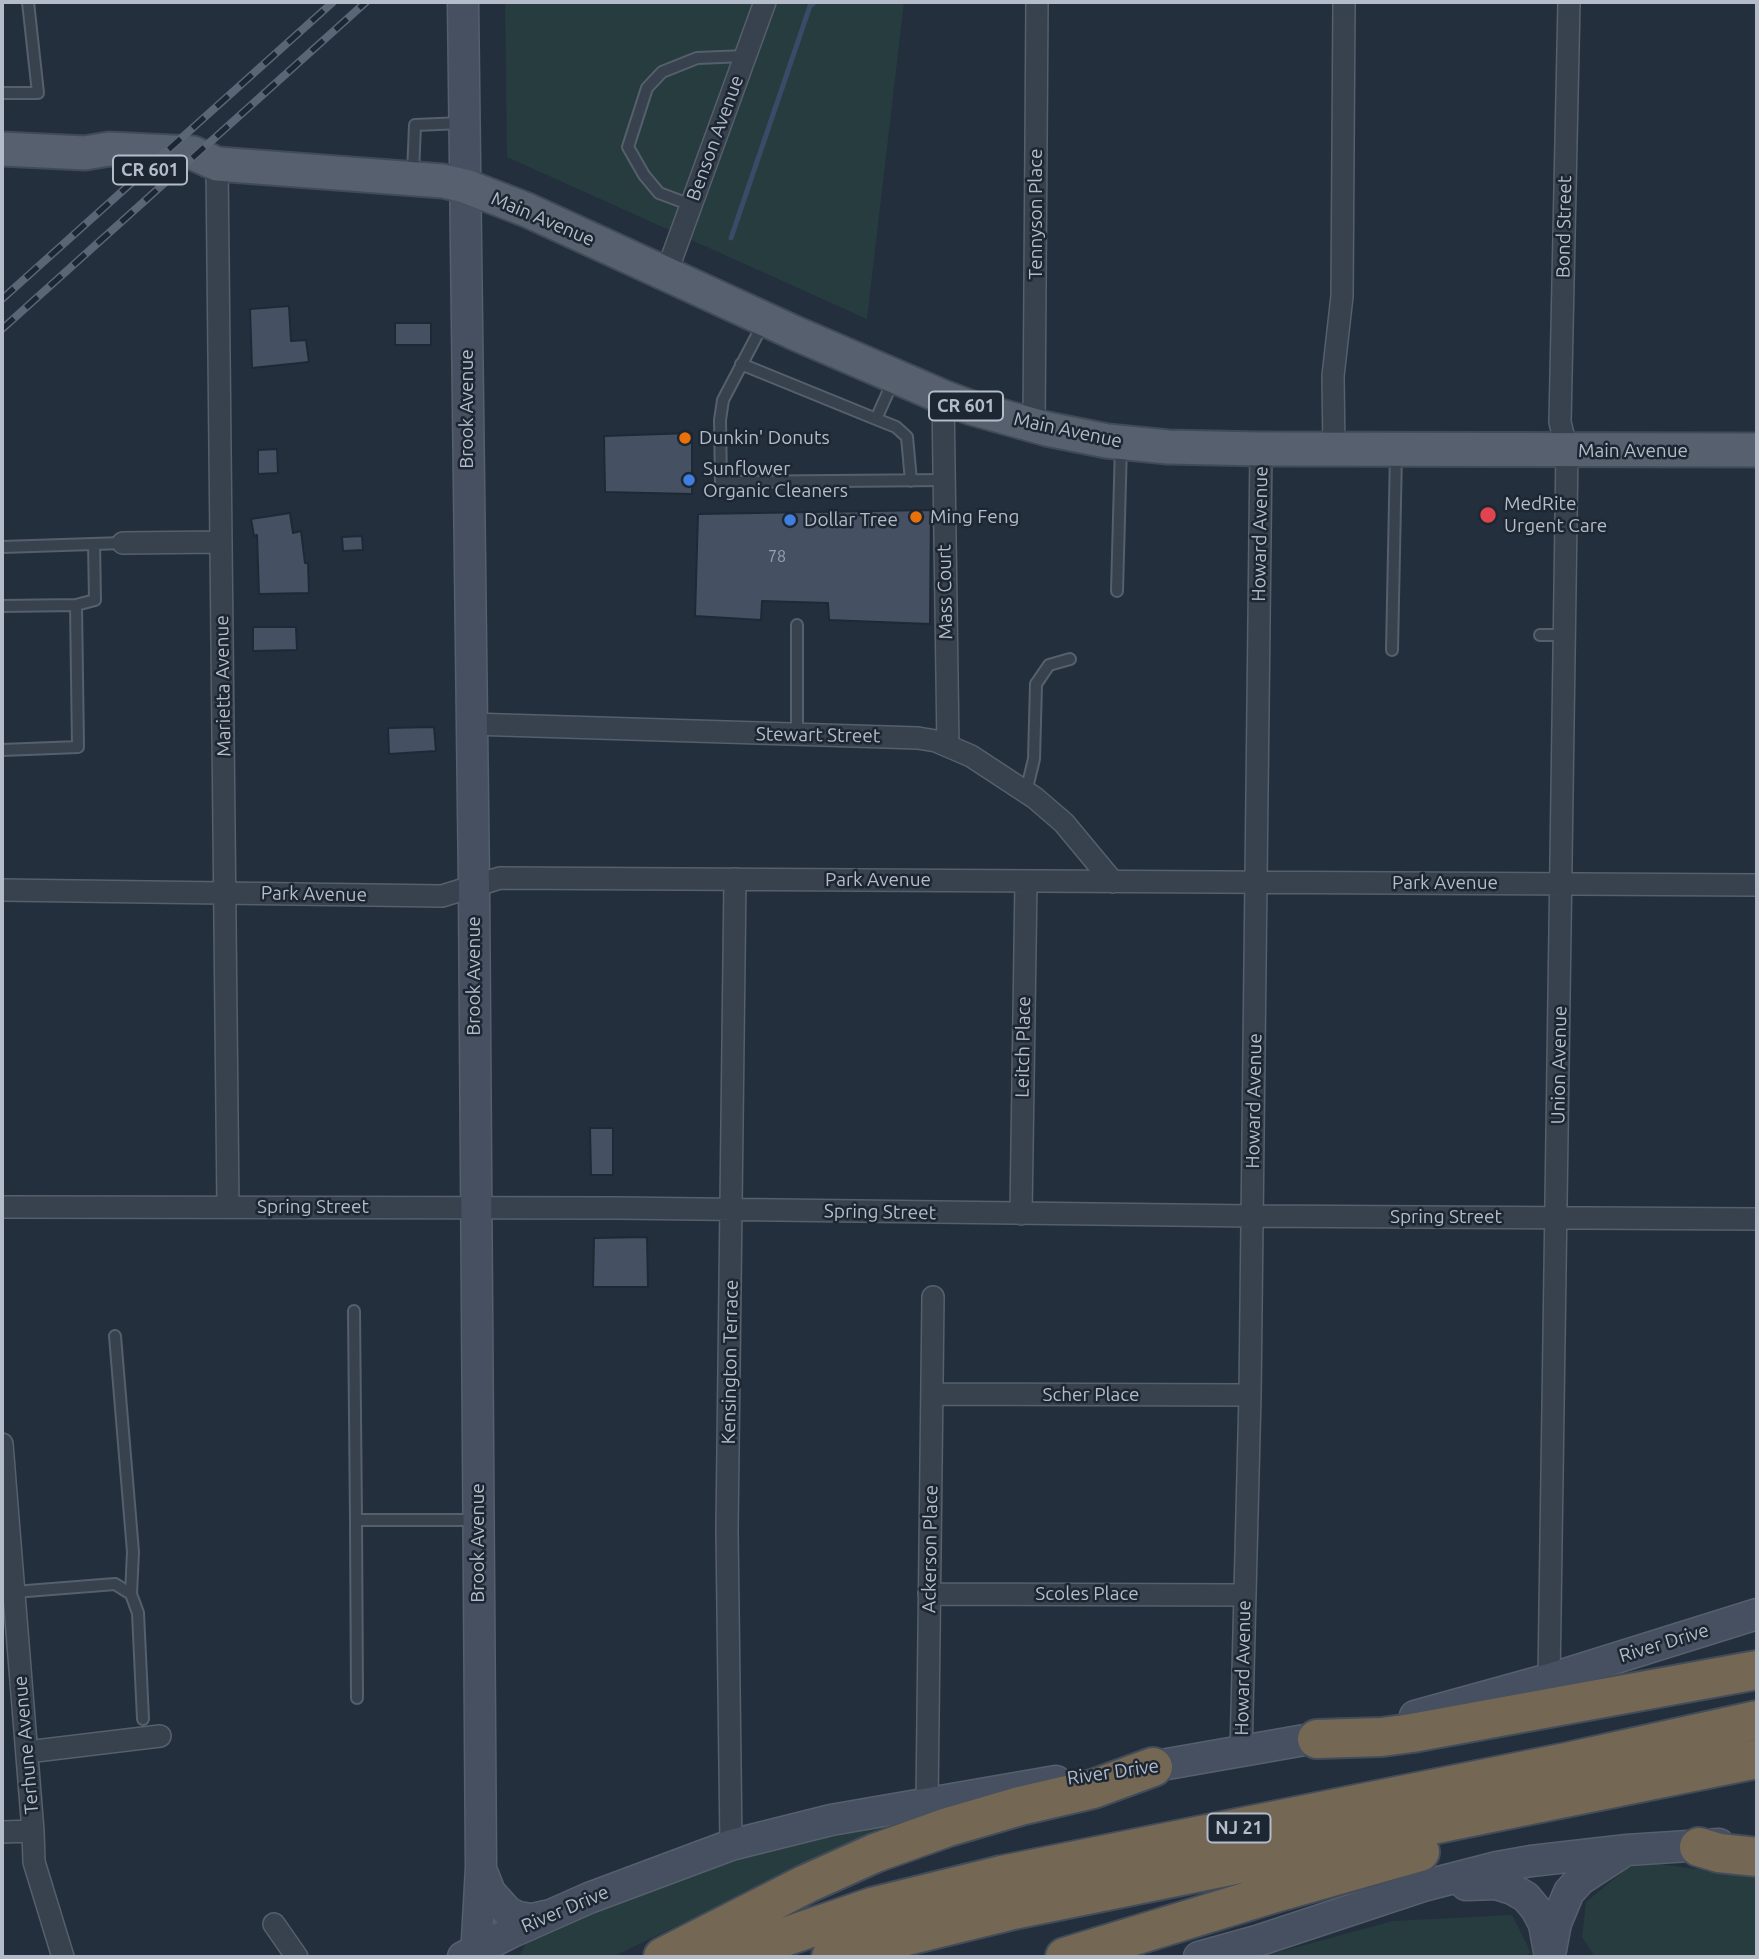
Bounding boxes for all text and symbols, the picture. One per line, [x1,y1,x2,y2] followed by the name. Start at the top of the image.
[682,72,748,204] street label: Benson Avenue
[1025,149,1047,279] street label: Tennyson Place
[113,155,187,184] road number: CR 601
[1552,176,1576,278] street label: Bond Street
[488,187,598,251] street label: Main Avenue
[456,349,478,469] street label: Brook Avenue
[929,392,1003,420] road number: CR 601
[1012,407,1124,453] street label: Main Avenue
[699,427,830,449] place label: Dunkin' Donuts
[677,430,693,446] marker: Dunkin' Donuts
[1578,440,1688,462] street label: Main Avenue
[703,458,848,502] place label: Sunflower Organic Cleaners
[1247,466,1273,602] street label: Howard Avenue
[681,472,697,488] marker: Sunflower Organic Cleaners
[1504,493,1607,537] place label: MedRite Urgent Care
[1478,505,1498,525] marker: MedRite Urgent Care
[930,506,1019,528] place label: Ming Feng
[804,509,898,531] place label: Dollar Tree
[908,509,924,525] marker: Ming Feng
[782,512,798,528] marker: Dollar Tree
[933,544,957,640] street label: Mass Court
[768,547,786,567] house number: 78
[210,615,236,757] street label: Marietta Avenue
[756,723,880,747] street label: Stewart Street
[825,869,931,891] street label: Park Avenue
[1392,872,1498,894] street label: Park Avenue
[261,882,367,906] street label: Park Avenue
[463,916,485,1036] street label: Brook Avenue
[1011,996,1035,1098] street label: Leitch Place
[1547,1005,1571,1125] street label: Union Avenue
[1241,1033,1267,1169] street label: Howard Avenue
[257,1196,369,1218] street label: Spring Street
[824,1200,936,1224] street label: Spring Street
[1390,1206,1502,1228] street label: Spring Street
[717,1280,743,1444] street label: Kensington Terrace
[1042,1384,1140,1406] street label: Scher Place
[467,1483,489,1603] street label: Brook Avenue
[917,1485,943,1613] street label: Ackerson Place
[1035,1583,1139,1605] street label: Scoles Place
[1230,1600,1256,1736] street label: Howard Avenue
[1616,1619,1712,1667] street label: River Drive
[9,1675,43,1815] street label: Terhune Avenue
[1066,1754,1160,1790] street label: River Drive
[1208,1814,1270,1842] road number: NJ 21
[518,1880,612,1938] street label: River Drive

